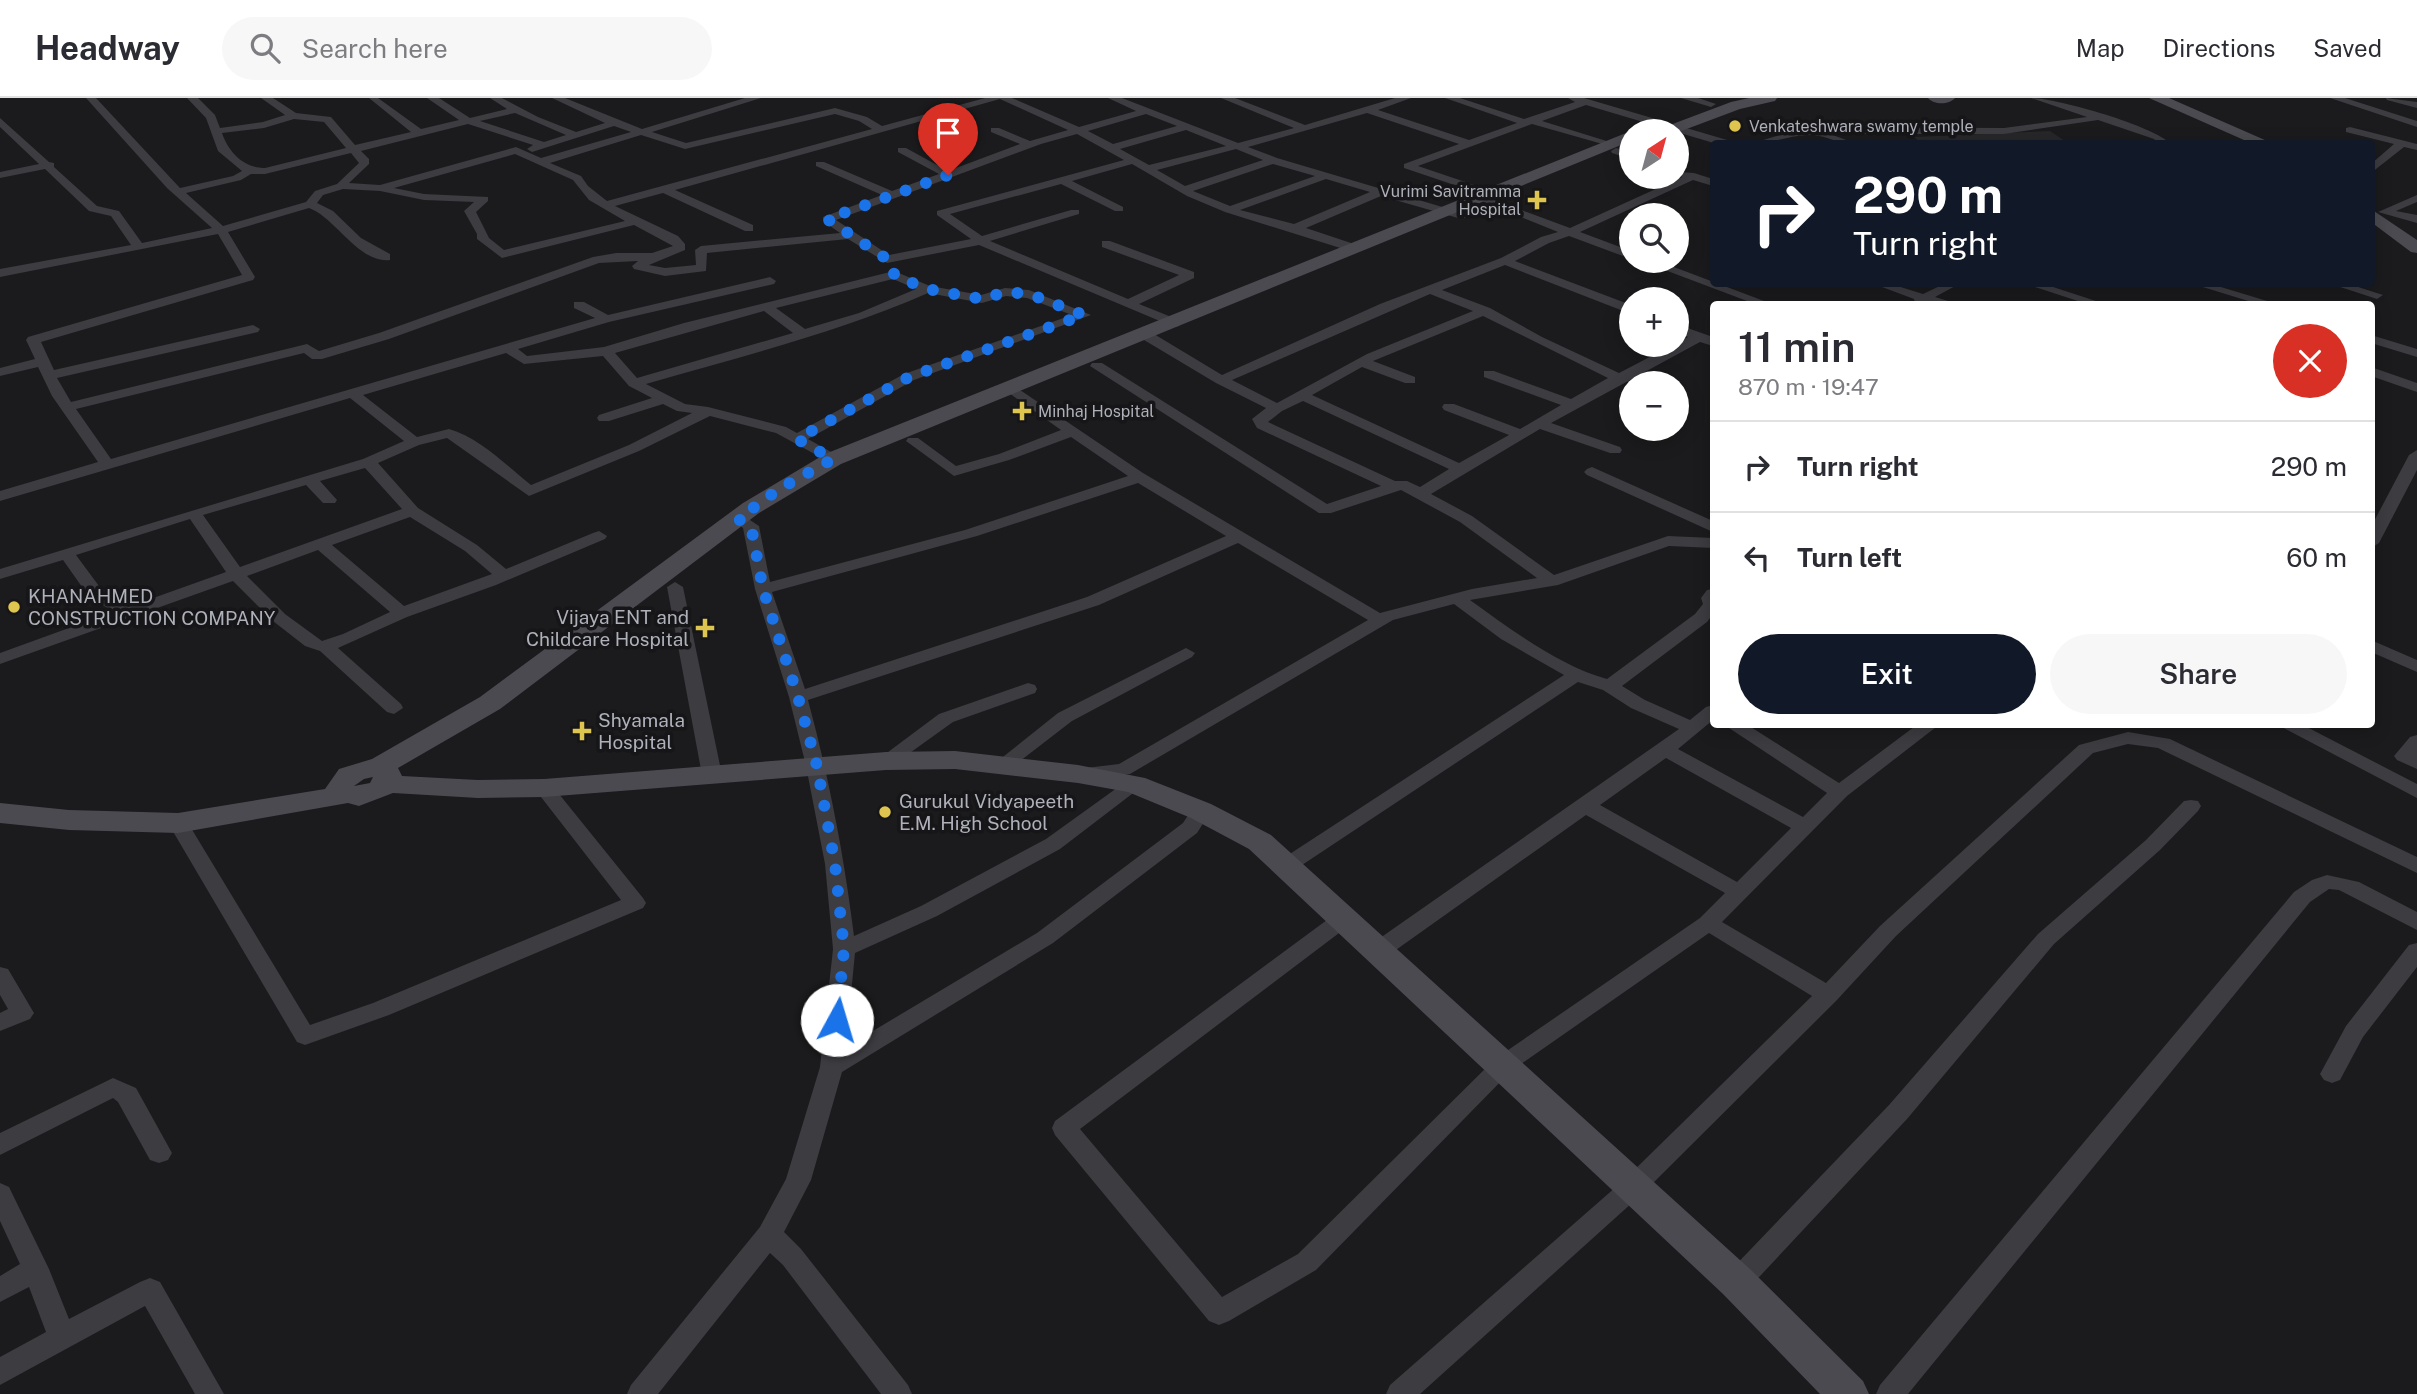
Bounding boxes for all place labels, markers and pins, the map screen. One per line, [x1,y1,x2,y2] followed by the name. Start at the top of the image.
[918,103,978,175] pin
[1749,117,1974,136] place label: Venkateshwara swamy temple
[1727,118,1743,134] marker: Venkateshwara swamy temple
[1380,182,1521,219] place label: Vurimi Savitramma Hospital
[1527,190,1547,210] marker: Vurimi Savitramma Hospital
[1012,401,1032,421] marker: Minhaj Hospital
[1038,402,1154,421] place label: Minhaj Hospital
[28,585,276,629] place label: KHANAHMED CONSTRUCTION COMPANY
[6,599,22,615] marker: KHANAHMED CONSTRUCTION COMPANY
[526,606,689,650] place label: Vijaya ENT and Childcare Hospital
[695,618,715,638] marker: Vijaya ENT and Childcare Hospital
[598,709,685,753] place label: Shyamala Hospital
[572,721,592,741] marker: Shyamala Hospital
[899,790,1074,834] place label: Gurukul Vidyapeeth E.M. High School
[877,804,893,820] marker: Gurukul Vidyapeeth E.M. High School

